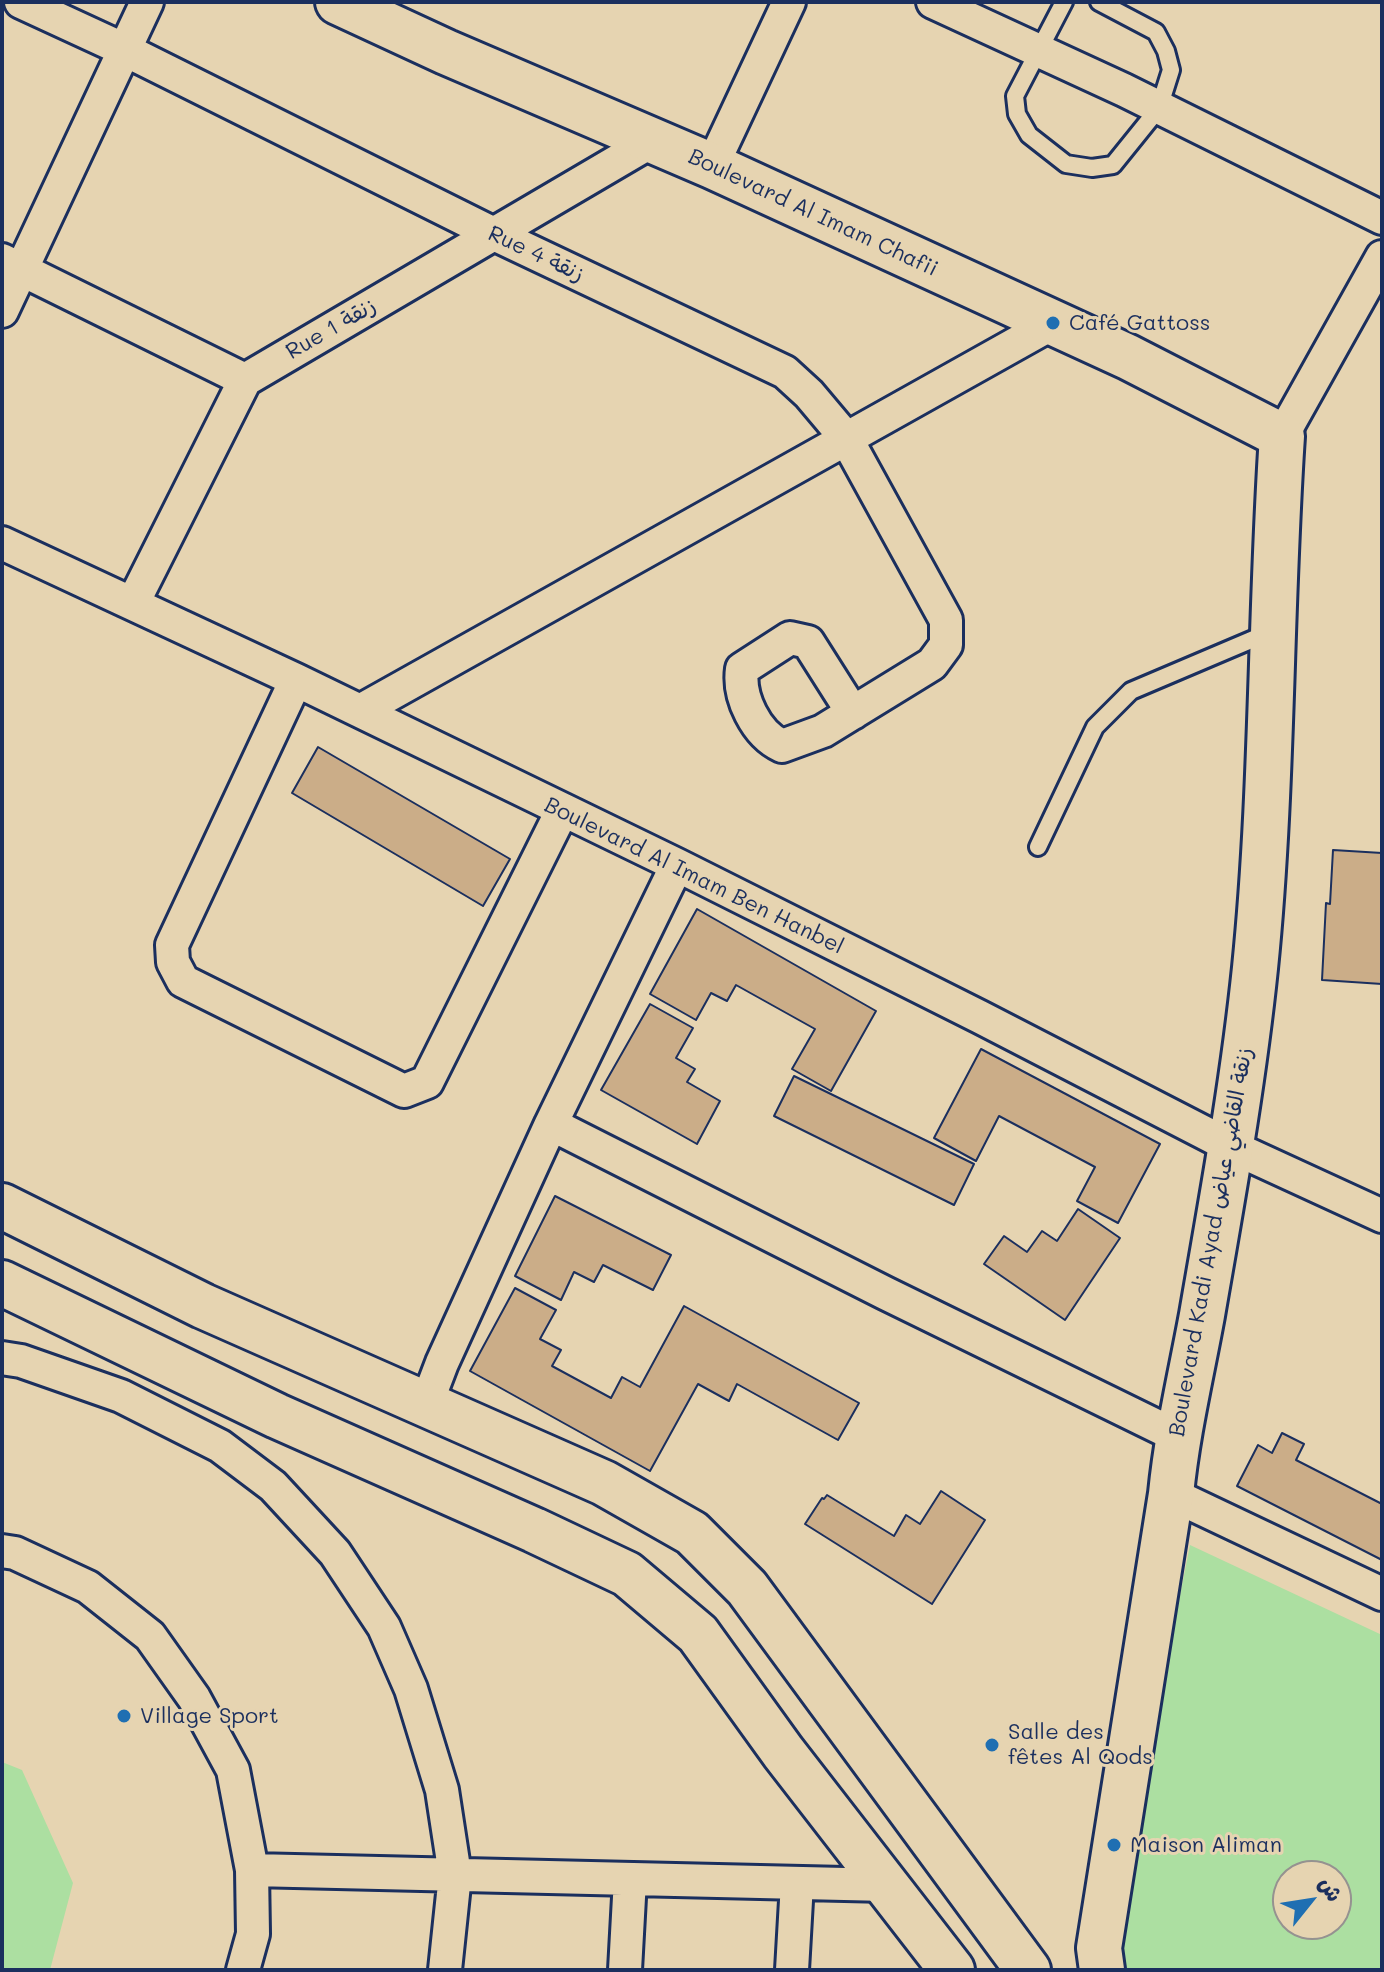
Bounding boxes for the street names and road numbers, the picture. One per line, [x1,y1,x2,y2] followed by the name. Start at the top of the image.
[684,143,942,283] street label: Boulevard Al Imam Chafii
[484,220,588,288] street label: Rue 4 زنقة
[281,293,381,365] street label: Rue 1 زنقة
[540,792,848,960] street label: Boulevard Al Imam Ben Hanbel
[1164,1045,1258,1439] street label: Boulevard Kadi Ayad زنقة القاضي عياض

